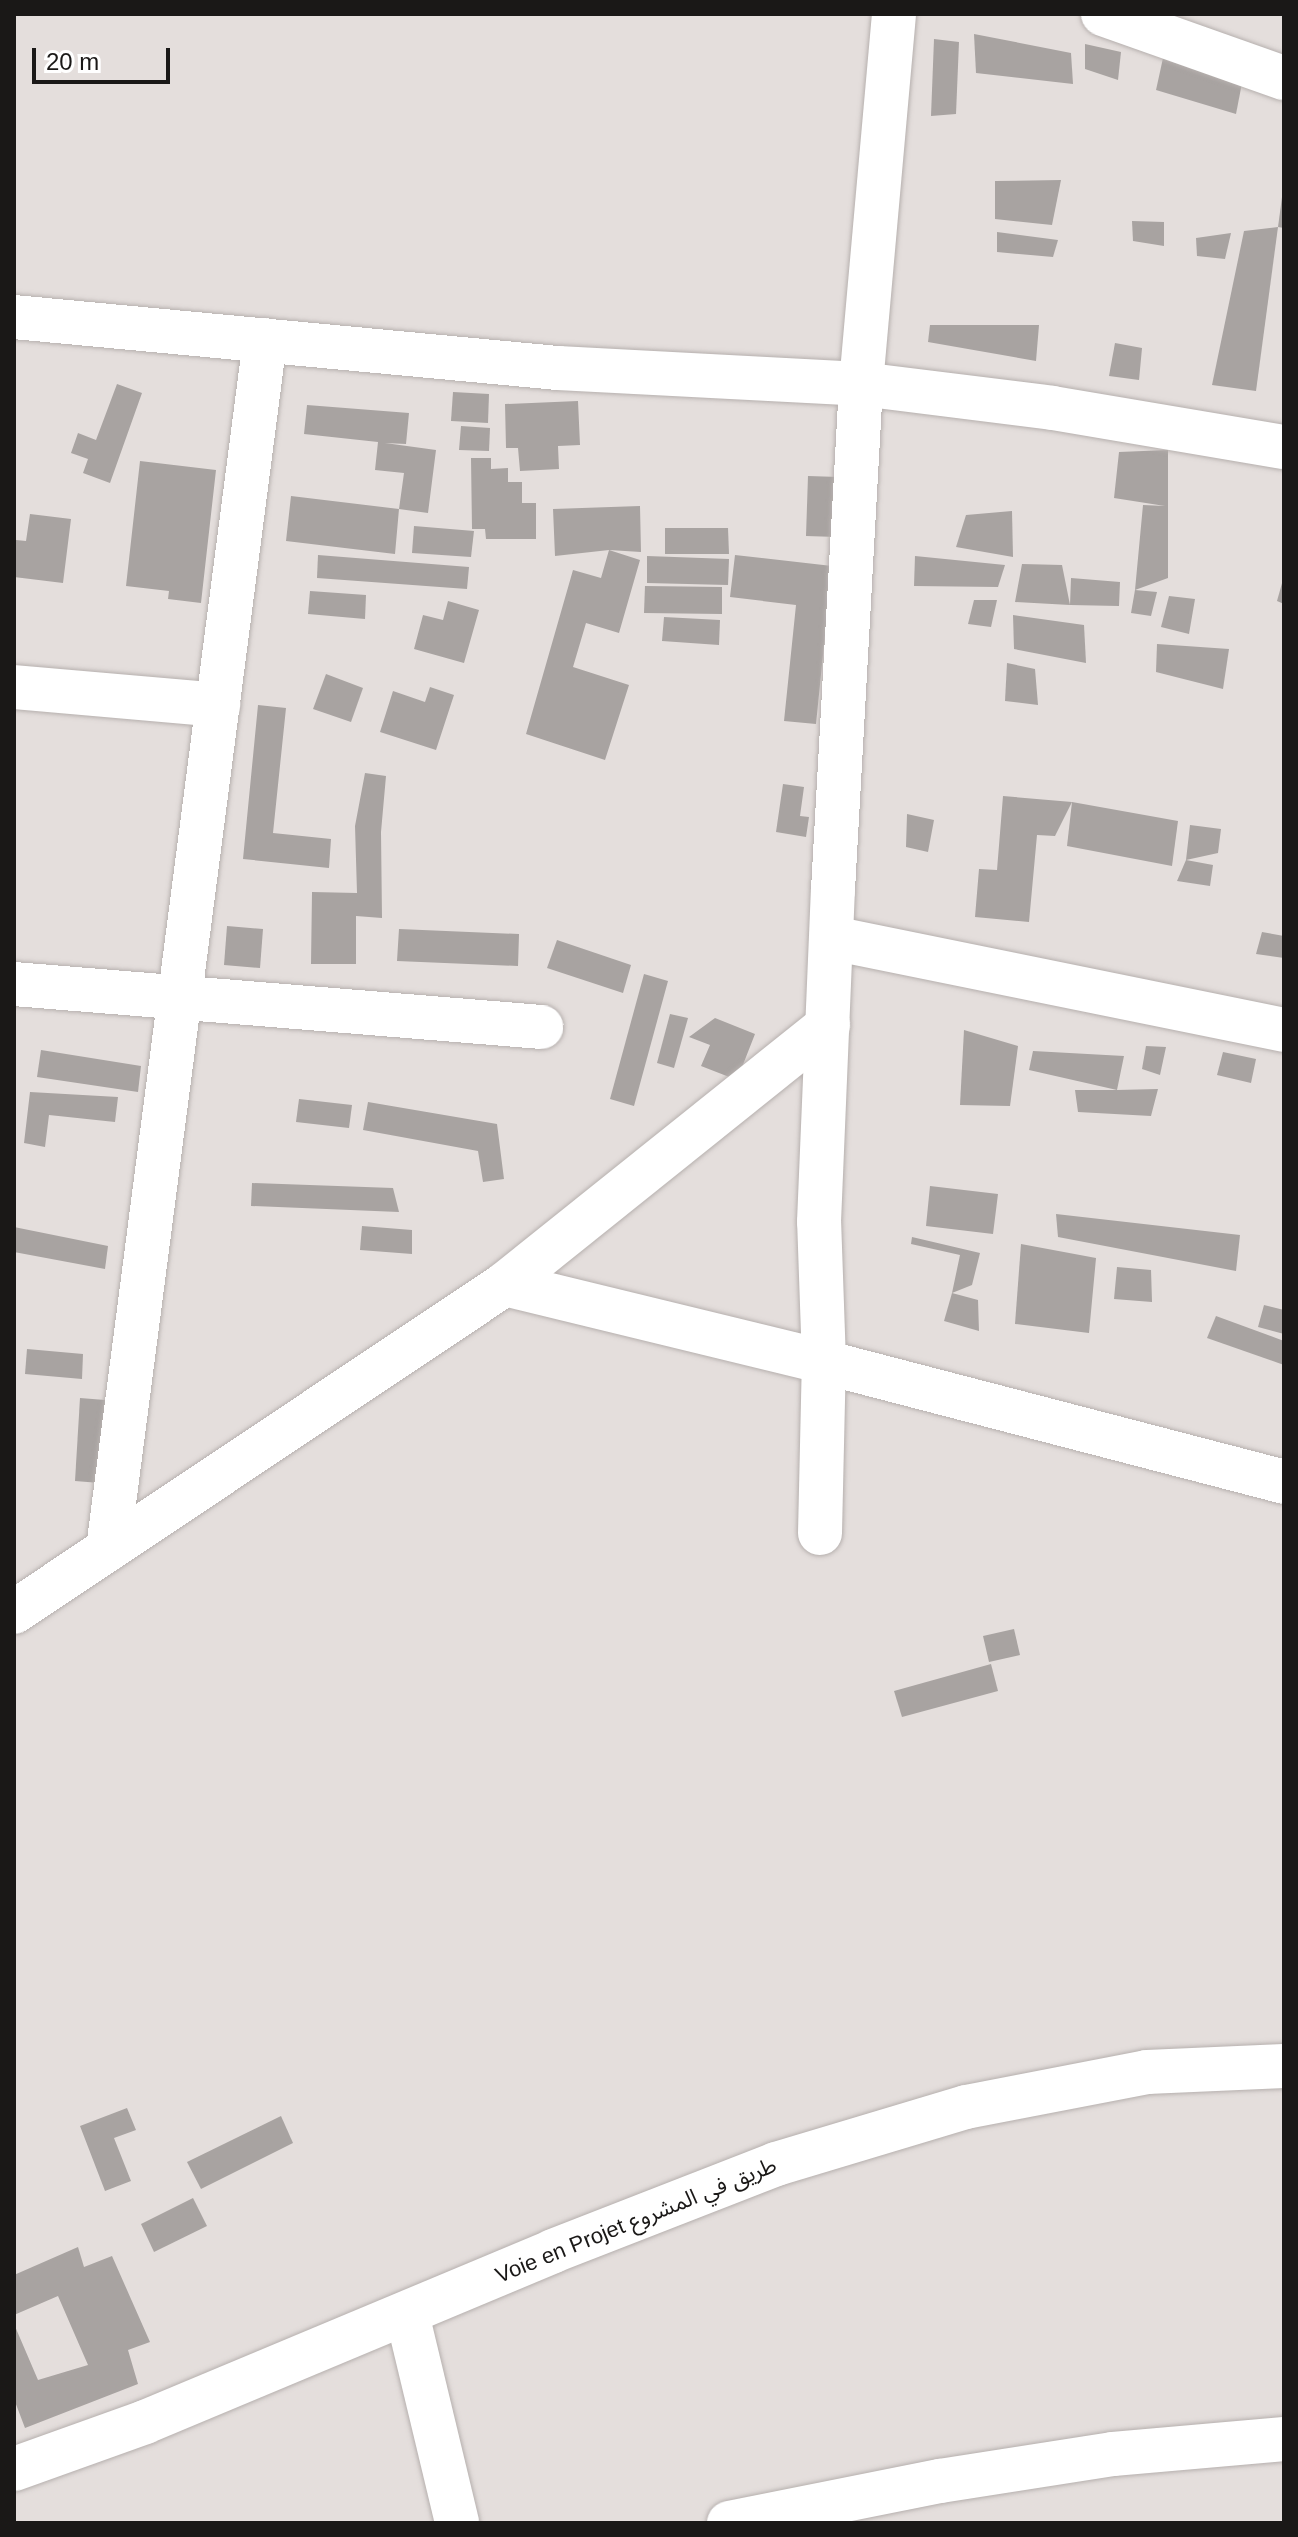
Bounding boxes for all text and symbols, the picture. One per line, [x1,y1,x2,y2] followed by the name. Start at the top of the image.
[36,32,174,82] scale bar
[46,48,99,75] text: 20 m
[492,2151,780,2289] street label: Voie en Projet طريق في المشروع

